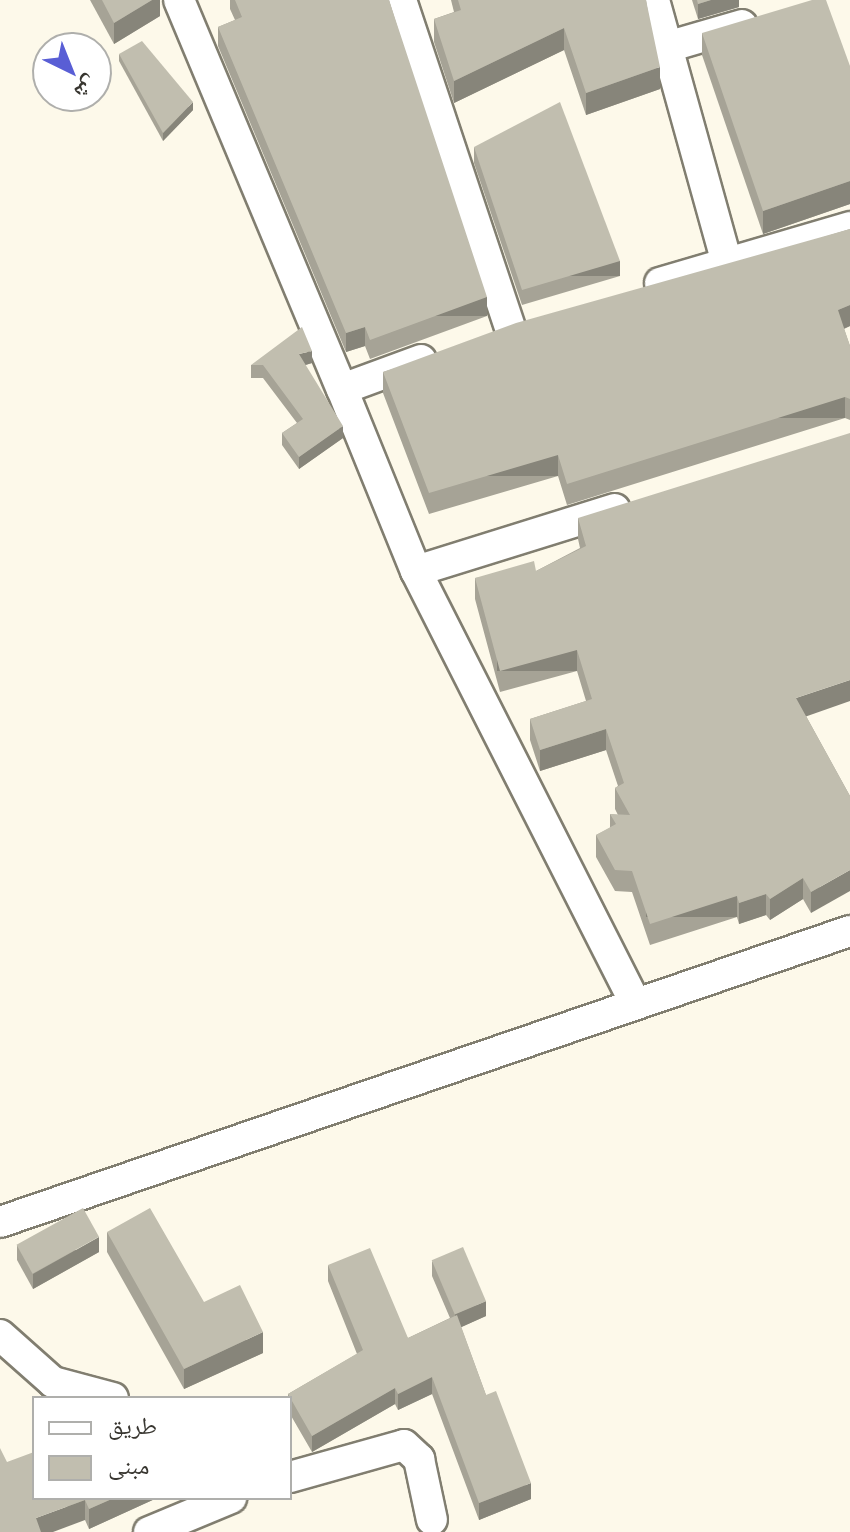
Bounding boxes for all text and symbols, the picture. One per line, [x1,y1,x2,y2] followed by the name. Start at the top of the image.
[32,32,112,112] north arrow
[70,71,104,106] text: ش
[32,1396,292,1500] legend
[108,1412,157,1439] text: طريق
[108,1452,149,1479] text: مبنى

